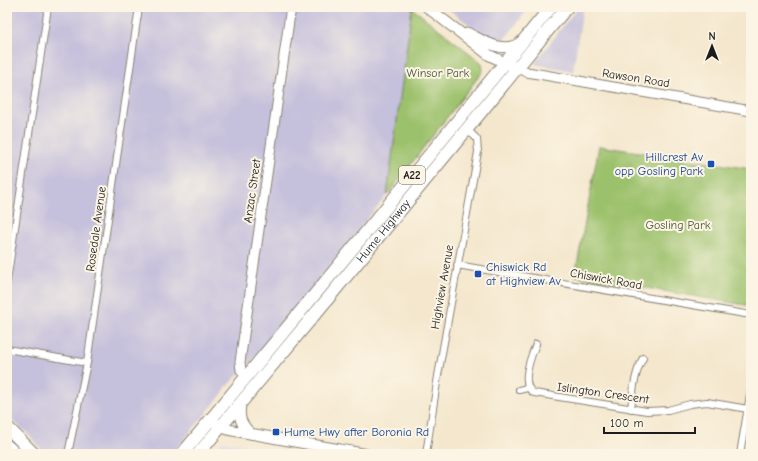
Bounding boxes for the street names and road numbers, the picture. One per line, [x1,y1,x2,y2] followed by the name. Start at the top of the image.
[601,66,671,90] street label: Rawson Road
[241,157,264,224] street label: Anzac Street
[399,166,425,184] road number: A22
[83,185,109,273] street label: Rosedale Avenue
[353,196,414,265] street label: Hume Highway
[428,244,456,330] street label: Highview Avenue
[569,266,643,292] street label: Chiswick Road
[556,380,651,406] street label: Islington Crescent

